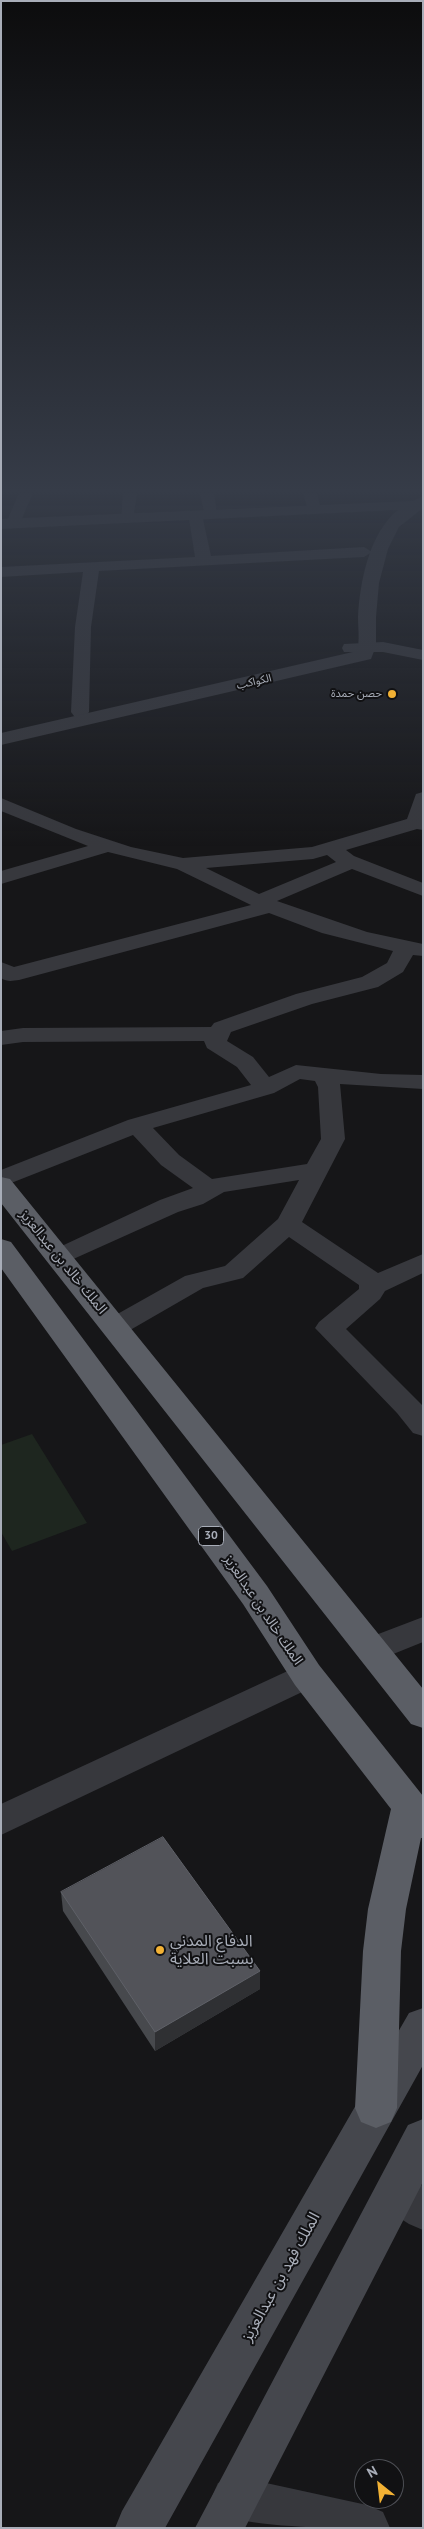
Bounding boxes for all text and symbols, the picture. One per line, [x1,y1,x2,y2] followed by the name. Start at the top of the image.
[235,672,273,692] street label: الكواكب
[331,687,382,701] place label: حصن حمدة
[386,688,398,700] marker: حصن حمدة
[16,1207,110,1317] street label: الملك خالد بن عبدالعزيز
[198,1526,224,1545] road number: 30
[220,1552,306,1668] street label: الملك خالد بن عبدالعزيز
[170,1931,254,1969] place label: الدفاع المدني بسبت العلاية
[154,1944,166,1956] marker: الدفاع المدني بسبت العلاية
[238,2209,324,2345] street label: الملك فهد بن عبدالعزيز
[354,2459,404,2509] north arrow
[364,2462,381,2482] text: N

